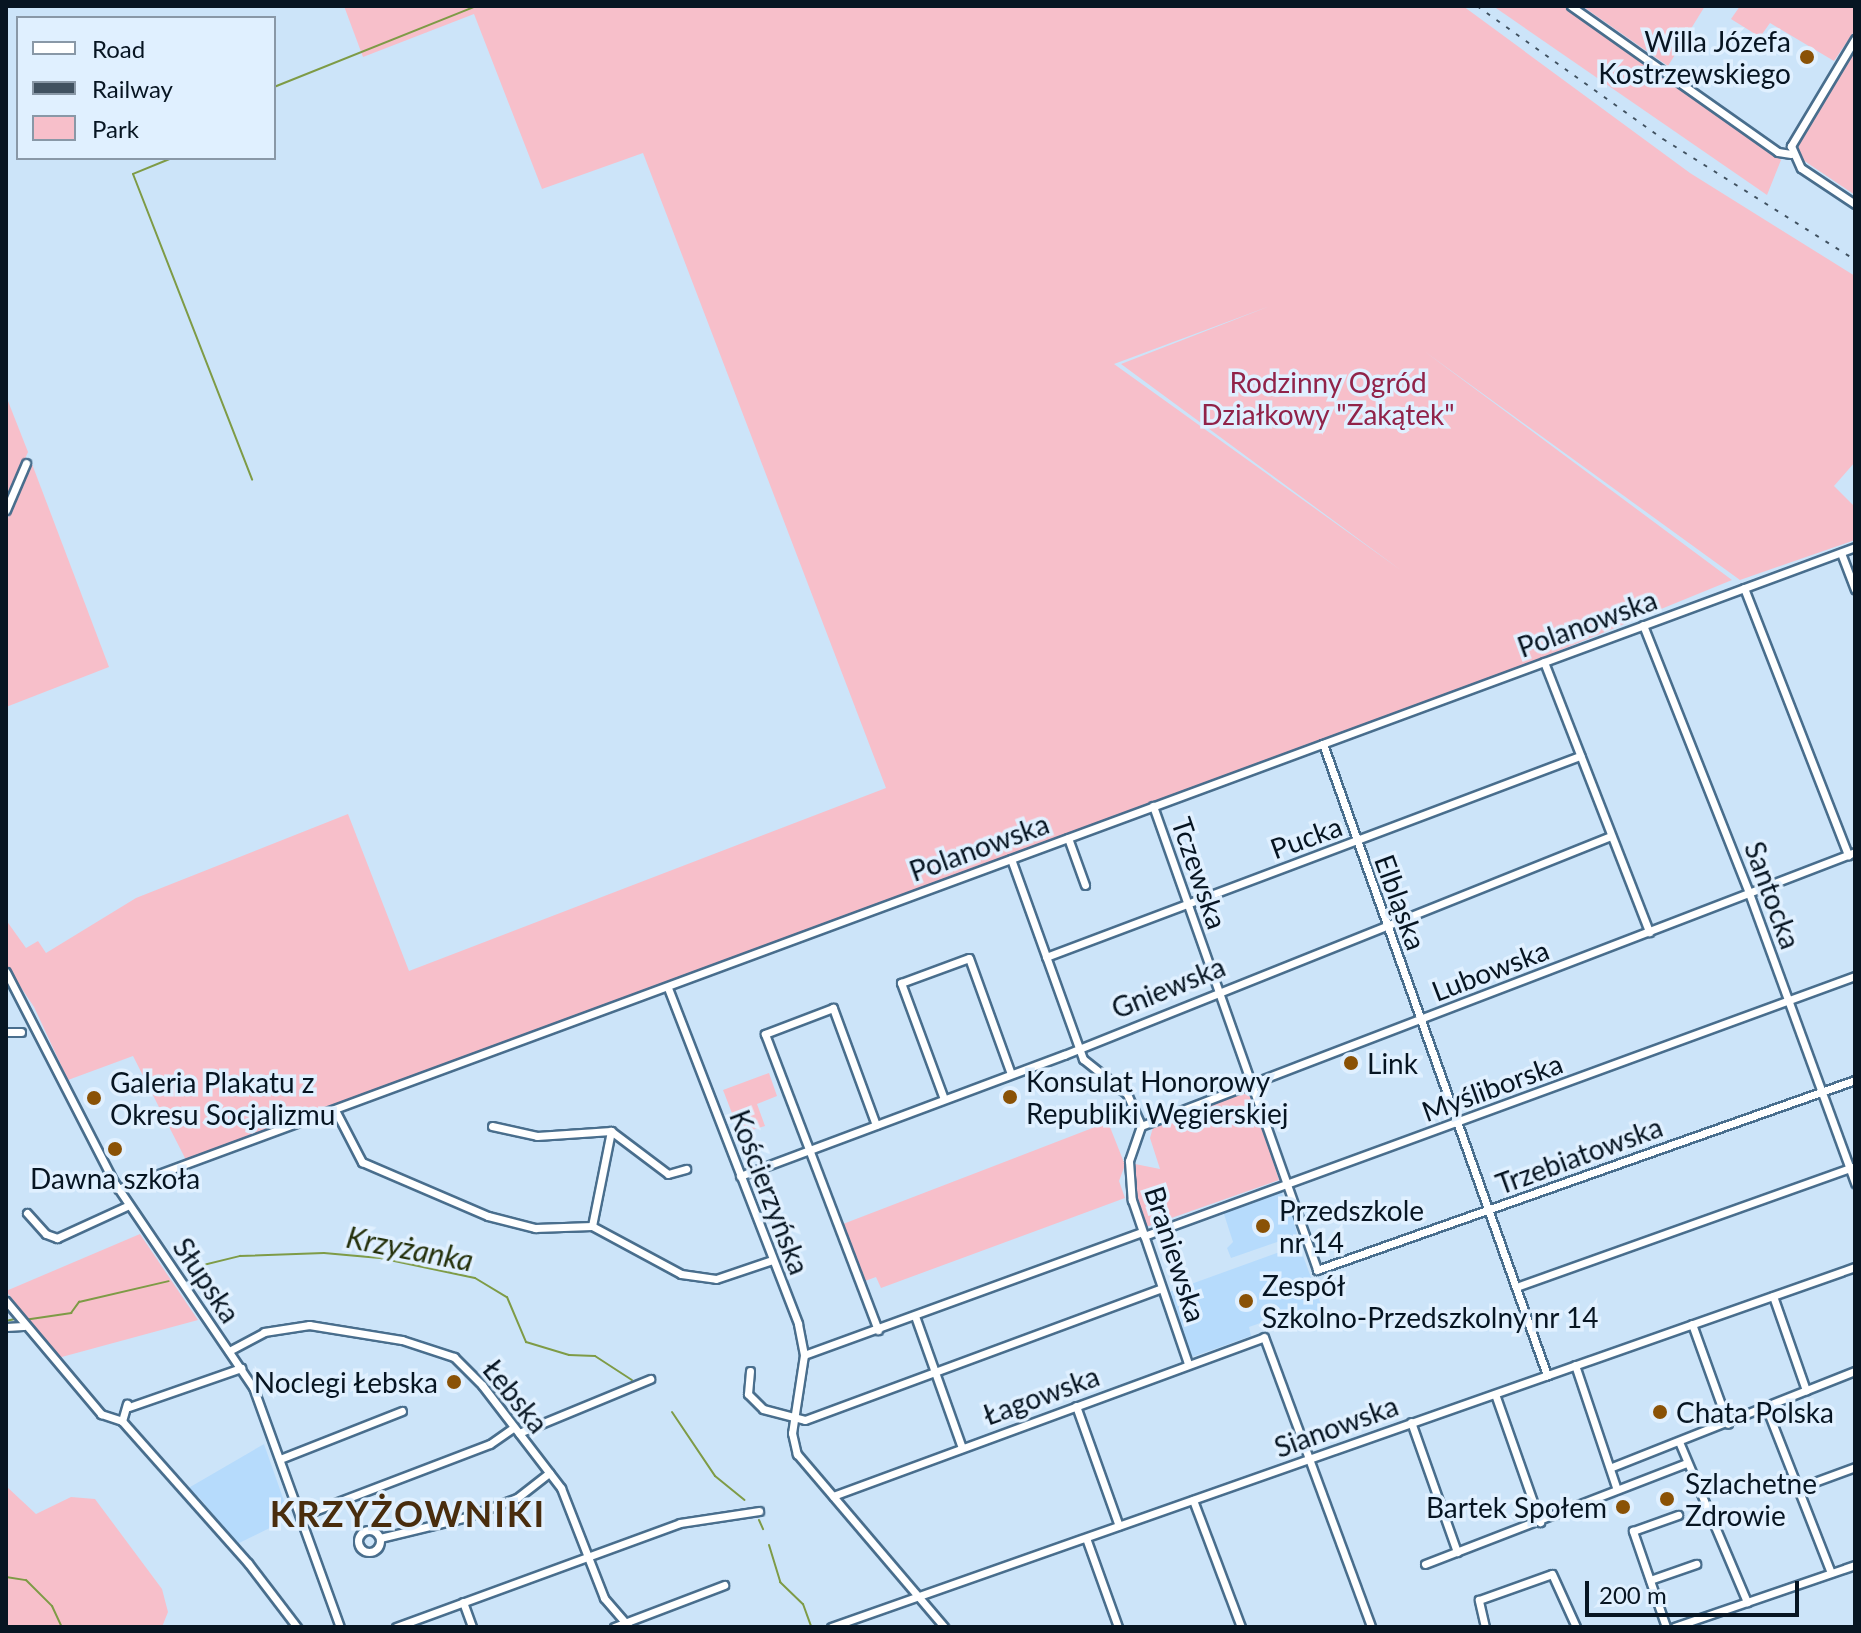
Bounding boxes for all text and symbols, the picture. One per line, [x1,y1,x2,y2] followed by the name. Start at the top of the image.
[16,16,276,160] legend
[1598,24,1791,90] place label: Willa Józefa Kostrzewskiego
[92,34,145,63] text: Road
[1798,48,1816,66] marker: Willa Józefa Kostrzewskiego
[92,74,173,103] text: Railway
[92,114,139,143] text: Park
[1201,365,1455,431] park label: Rodzinny Ogród Działkowy "Zakątek"
[1513,582,1661,664] street label: Polanowska
[905,806,1053,888] street label: Polanowska
[1266,809,1346,865] street label: Pucka
[1165,813,1235,933] street label: Tczewska
[1738,837,1808,953] street label: Santocka
[1368,850,1434,954] street label: Elbląska
[1427,932,1553,1008] street label: Lubowska
[1106,949,1230,1025] street label: Gniewska
[1367,1046,1418,1080] place label: Link
[1417,1046,1567,1128] street label: Myśliborska
[1342,1054,1360,1072] marker: Link
[1026,1064,1289,1130] place label: Konsulat Honorowy Republiki Węgierskiej
[110,1065,335,1131] place label: Galeria Plakatu z Okresu Socjalizmu
[1001,1088,1019,1106] marker: Konsulat Honorowy Republiki Węgierskiej
[85,1089,103,1107] marker: Galeria Plakatu z Okresu Socjalizmu
[723,1105,817,1279] street label: Kościerzyńska
[1491,1109,1667,1201] street label: Trzebiatowska
[106,1140,124,1158] marker: Dawna szkoła
[30,1161,200,1195] place label: Dawna szkoła
[1138,1182,1214,1326] street label: Braniewska
[1279,1193,1424,1259] place label: Przedszkole nr 14
[1254,1217,1272,1235] marker: Przedszkole nr 14
[344,1218,476,1278] water label: Krzyżanka
[166,1231,248,1329] street label: Słupska
[1262,1268,1600,1334] place label: Zespół Szkolno-Przedszkolny nr 14
[1237,1292,1255,1310] marker: Zespół Szkolno-Przedszkolny nr 14
[476,1353,556,1439] street label: Łebska
[978,1359,1104,1431] street label: Łagowska
[253,1365,438,1399] place label: Noclegi Łebska
[445,1373,463,1391] marker: Noclegi Łebska
[1270,1388,1402,1464] street label: Sianowska
[1676,1395,1834,1429] place label: Chata Polska
[1651,1403,1669,1421] marker: Chata Polska
[1685,1466,1817,1532] place label: Szlachetne Zdrowie
[1656,1488,1678,1510] marker: Szlachetne Zdrowie
[1426,1490,1607,1524] place label: Bartek Społem
[270,1492,546,1536] district label: KRZYŻOWNIKI
[1614,1498,1632,1516] marker: Bartek Społem
[1589,1565,1803,1615] scale bar
[1599,1580,1667,1609] text: 200 m

